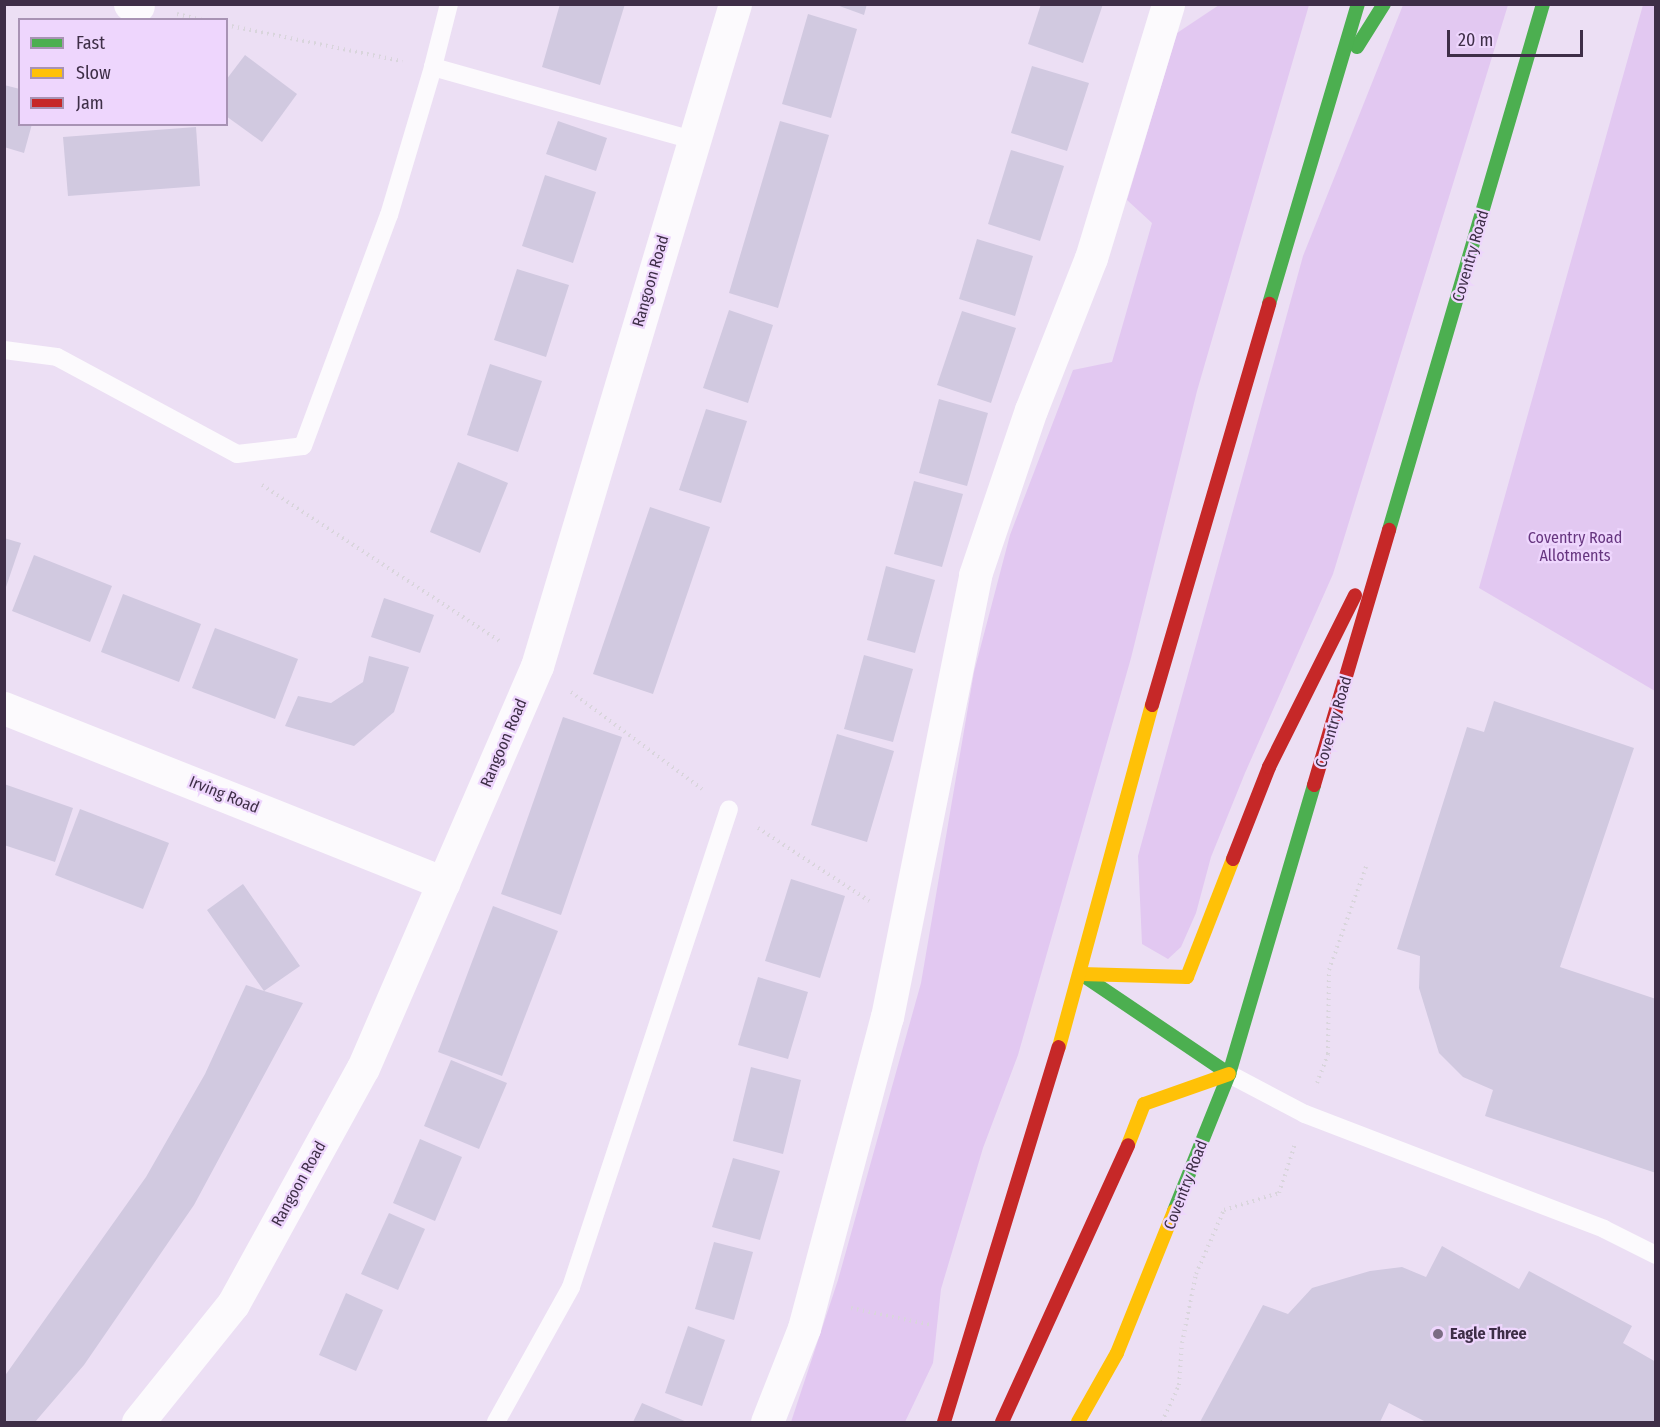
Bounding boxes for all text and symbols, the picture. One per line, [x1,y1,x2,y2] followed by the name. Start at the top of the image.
[18,18,228,126] legend
[1450,18,1586,56] scale bar
[1458,29,1493,51] text: 20 m
[76,32,105,54] text: Fast
[76,62,111,84] text: Slow
[76,92,104,114] text: Jam
[1449,208,1493,304] street label: Coventry Road
[629,233,673,329] street label: Rangoon Road
[1528,528,1622,566] park label: Coventry Road Allotments
[1312,674,1356,770] street label: Coventry Road
[477,696,531,790] street label: Rangoon Road
[186,772,262,818] street label: Irving Road
[1160,1137,1212,1233] street label: Coventry Road
[268,1138,330,1230] street label: Rangoon Road
[1450,1324,1527,1344] place label: Eagle Three
[1431,1327,1445,1341] marker: Eagle Three

